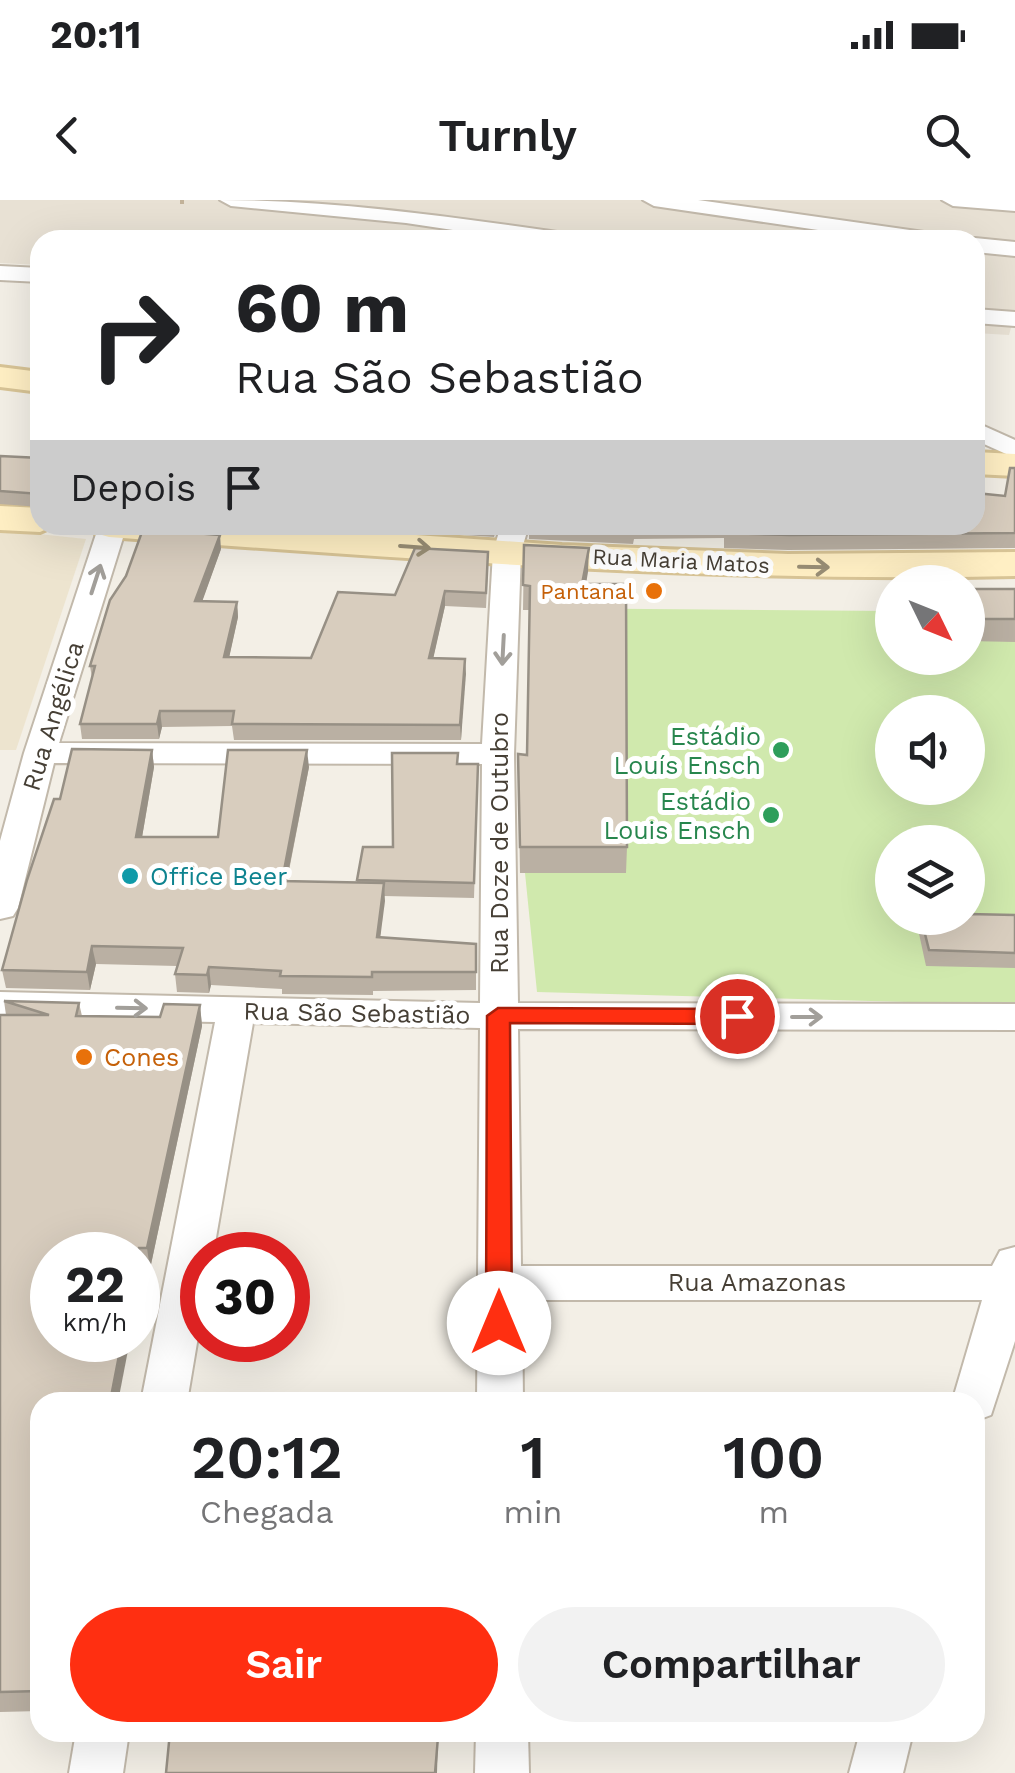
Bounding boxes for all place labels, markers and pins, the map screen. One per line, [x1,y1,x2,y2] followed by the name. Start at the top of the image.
[540,579,634,604] place label: Pantanal
[643,580,665,602] marker: Pantanal
[614,722,761,780] place label: Estádio Louís Ensch
[770,739,792,761] marker: Estádio Louís Ensch
[604,787,751,845] place label: Estádio Louis Ensch
[760,804,782,826] marker: Estádio Louis Ensch
[150,862,287,891] place label: Office Beer
[119,865,141,887] marker: Office Beer
[695,974,780,1059] pin
[104,1043,179,1072] place label: Cones
[73,1046,95,1068] marker: Cones

